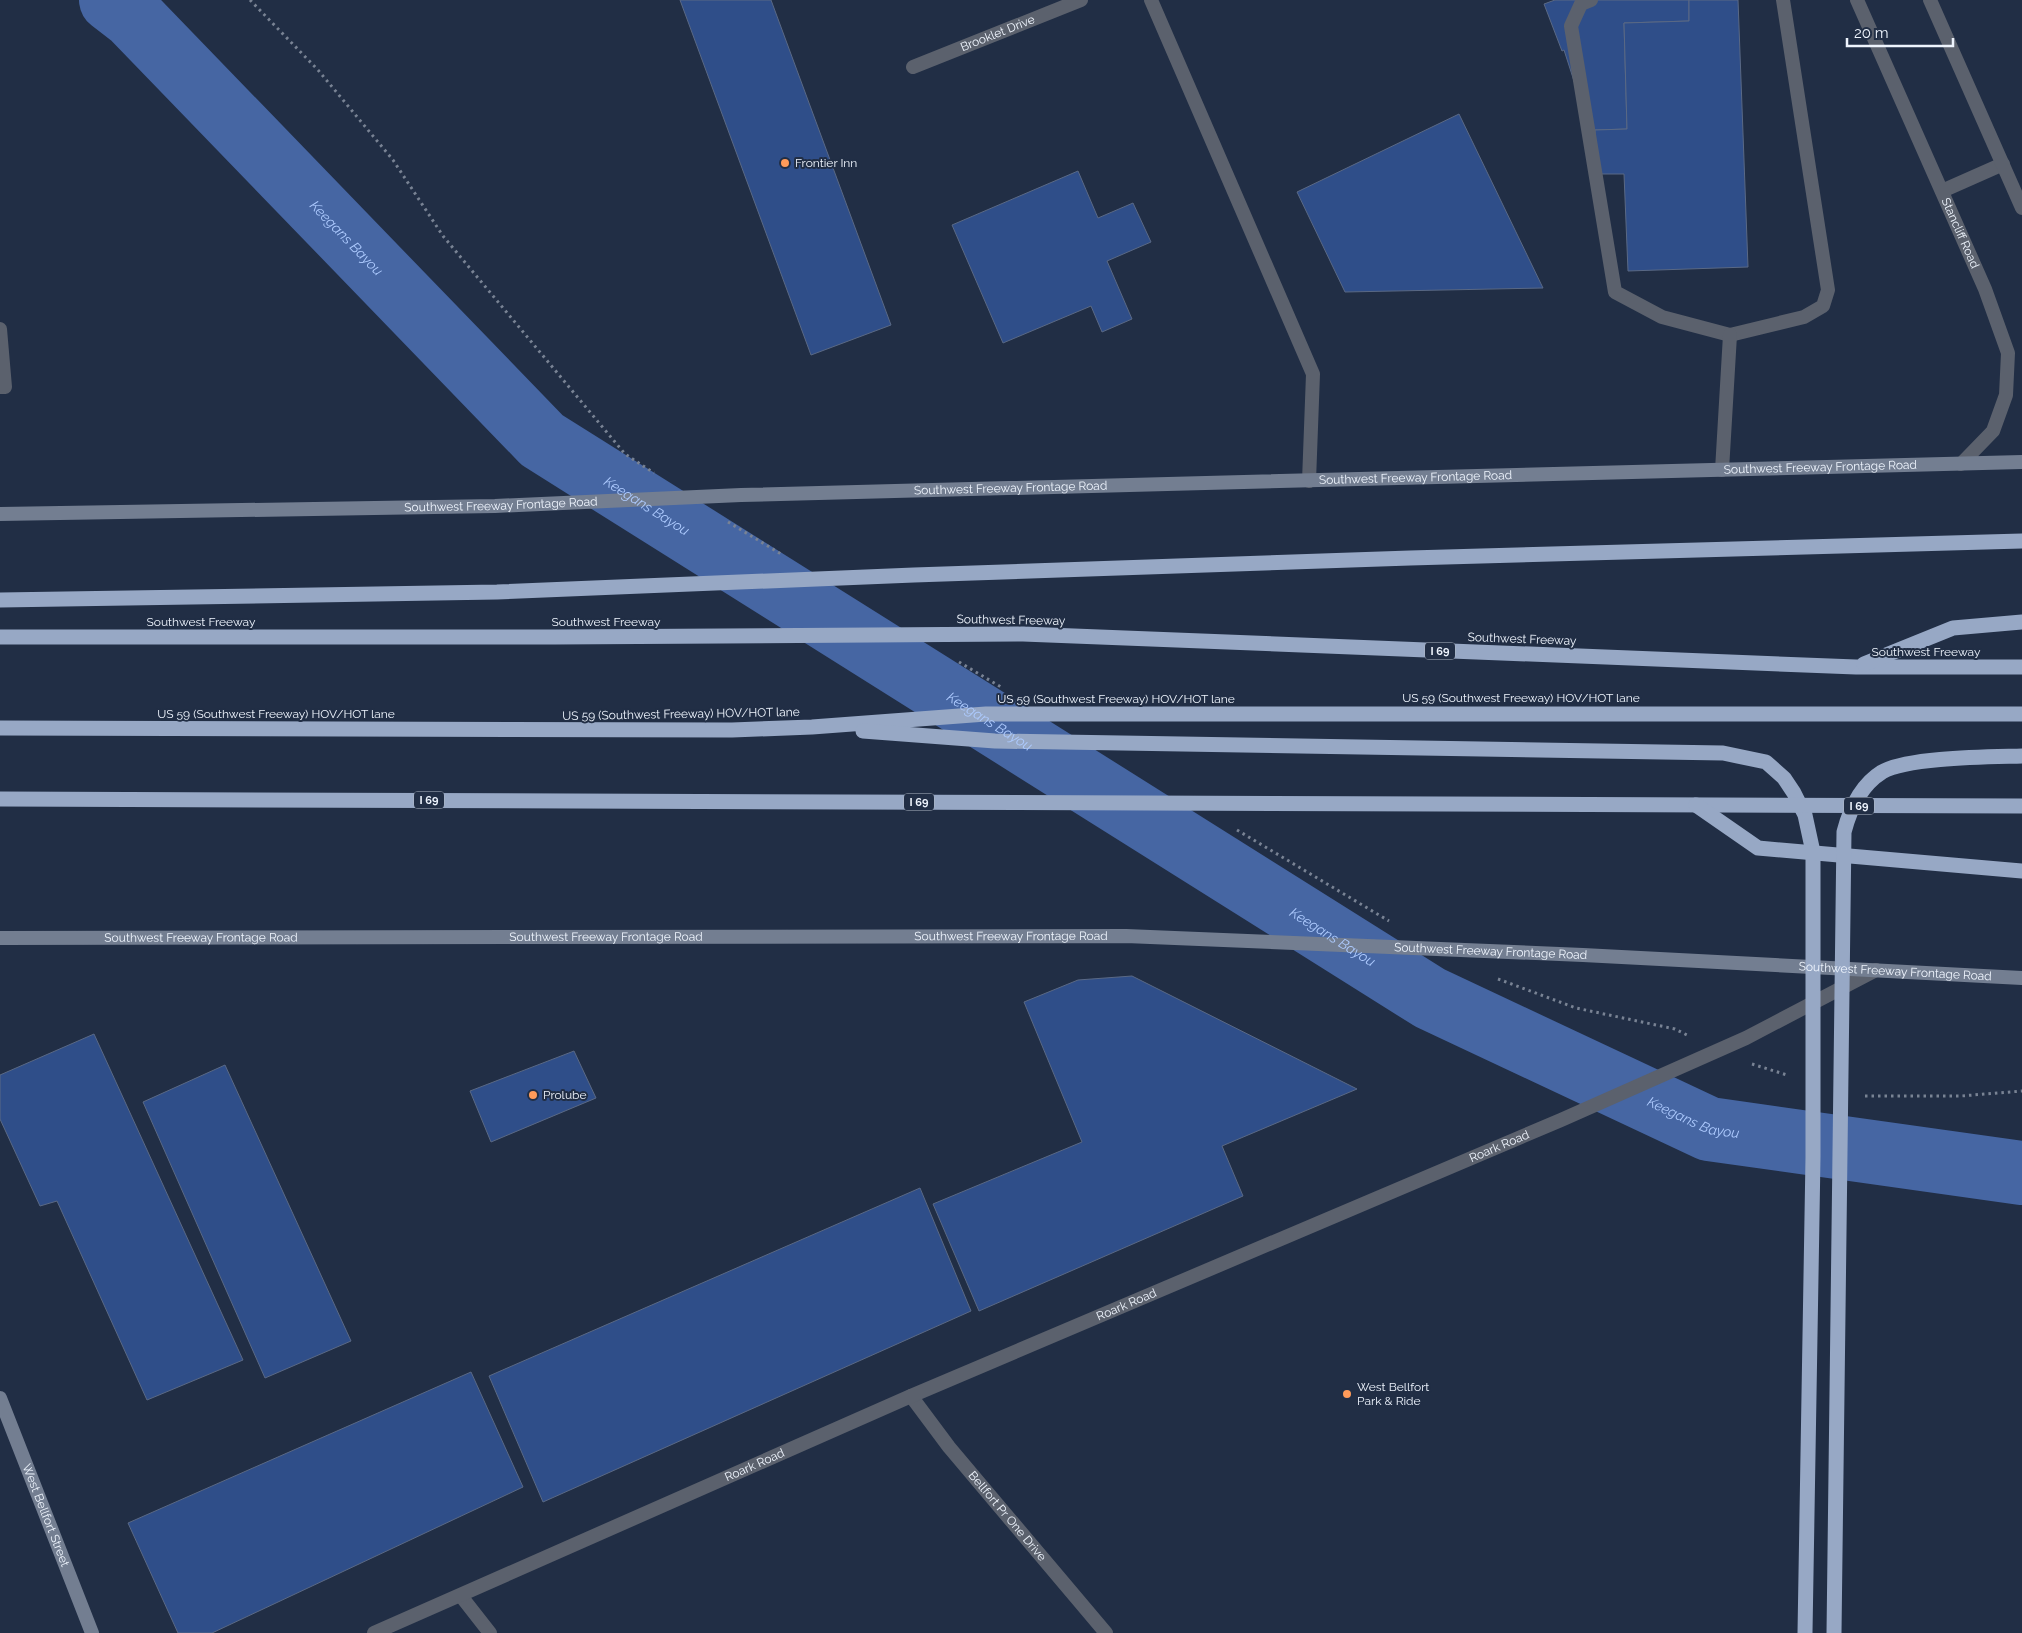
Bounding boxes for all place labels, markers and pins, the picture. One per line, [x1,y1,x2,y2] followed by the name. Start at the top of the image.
[795,156,857,170] place label: Frontier Inn
[779,157,791,169] marker: Frontier Inn
[543,1088,586,1102] place label: Prolube
[527,1089,539,1101] marker: Prolube
[1357,1380,1429,1408] place label: West Bellfort Park & Ride
[1341,1388,1353,1400] marker: West Bellfort Park & Ride

